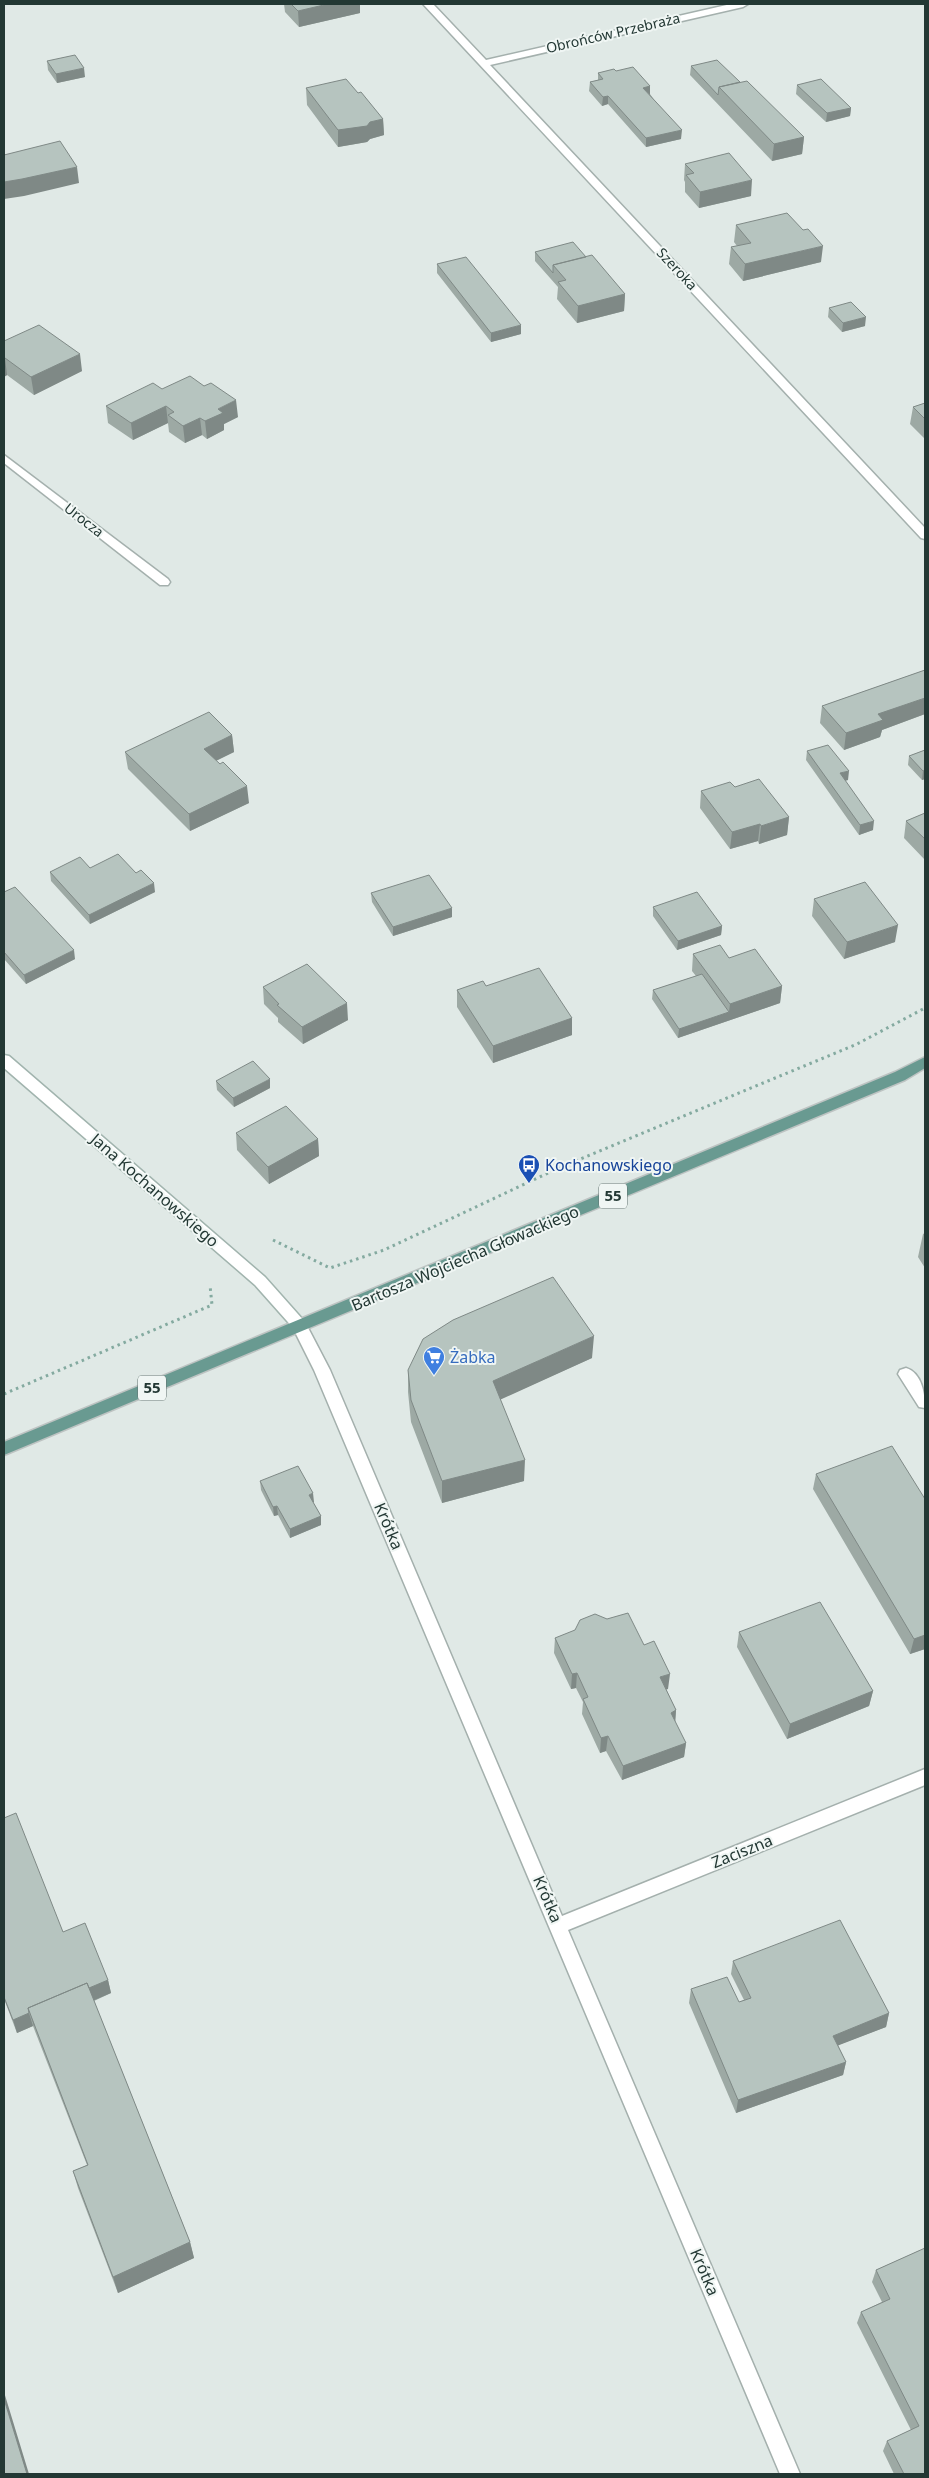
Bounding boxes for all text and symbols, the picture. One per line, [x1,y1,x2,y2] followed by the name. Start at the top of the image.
[544,8,682,57] street label: Obrońców Przebraża
[653,243,702,294] street label: Szeroka
[61,498,108,541] street label: Urocza
[85,1127,224,1252] street label: Jana Kochanowskiego
[517,1153,541,1184] bus stop icon: Kochanowskiego
[545,1154,672,1176] place label: Kochanowskiego
[599,1184,627,1208] road number: 55
[348,1200,582,1316] street label: Bartosza Wojciecha Głowackiego
[422,1345,446,1376] supermarket icon: Żabka
[450,1346,496,1368] place label: Żabka
[138,1376,166,1400] road number: 55
[369,1499,409,1553] street label: Krótka
[708,1829,776,1873] street label: Zaciszna
[528,1872,568,1926] street label: Krótka
[685,2245,725,2299] street label: Krótka

